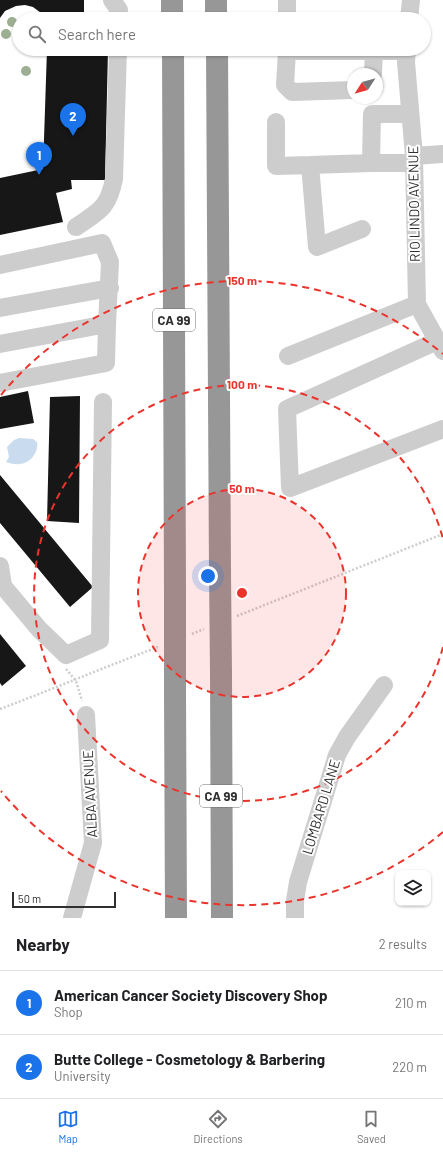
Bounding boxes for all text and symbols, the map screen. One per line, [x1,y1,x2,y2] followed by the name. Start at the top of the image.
[12,12,431,56] search box
[26,23,48,45] icon: search
[58,25,136,43] text: Search here
[347,68,383,104] north arrow
[60,103,86,136] pin: 2
[26,142,52,175] pin: 1
[404,146,423,262] street label: RIO LINDO AVENUE
[227,273,257,287] text: 150 m
[153,309,195,331] road number: CA 99
[227,377,257,391] text: 100 m
[229,481,255,495] text: 50 m
[198,566,218,586] your location
[235,586,249,600] centre of rings
[79,750,100,838] street label: ALBA AVENUE
[298,757,343,856] street label: LOMBARD LANE
[200,785,242,807] road number: CA 99
[395,870,431,906] map controls
[395,870,431,906] button: layers
[12,890,116,909] scale bar
[18,892,41,905] text: 50 m
[16,934,70,954] text: Nearby
[379,936,427,952] text: 2 results
[54,986,327,1004] text: American Cancer Society Discovery Shop
[27,995,31,1011] text: 1
[395,995,427,1011] text: 210 m
[54,1004,83,1020] text: Shop
[54,1050,325,1068] text: Butte College - Cosmetology & Barbering
[25,1059,33,1075] text: 2
[392,1059,427,1075] text: 220 m
[54,1068,111,1084] text: University
[57,1108,79,1145] tab: Map
[193,1108,243,1145] tab: Directions
[357,1108,386,1145] tab: Saved

